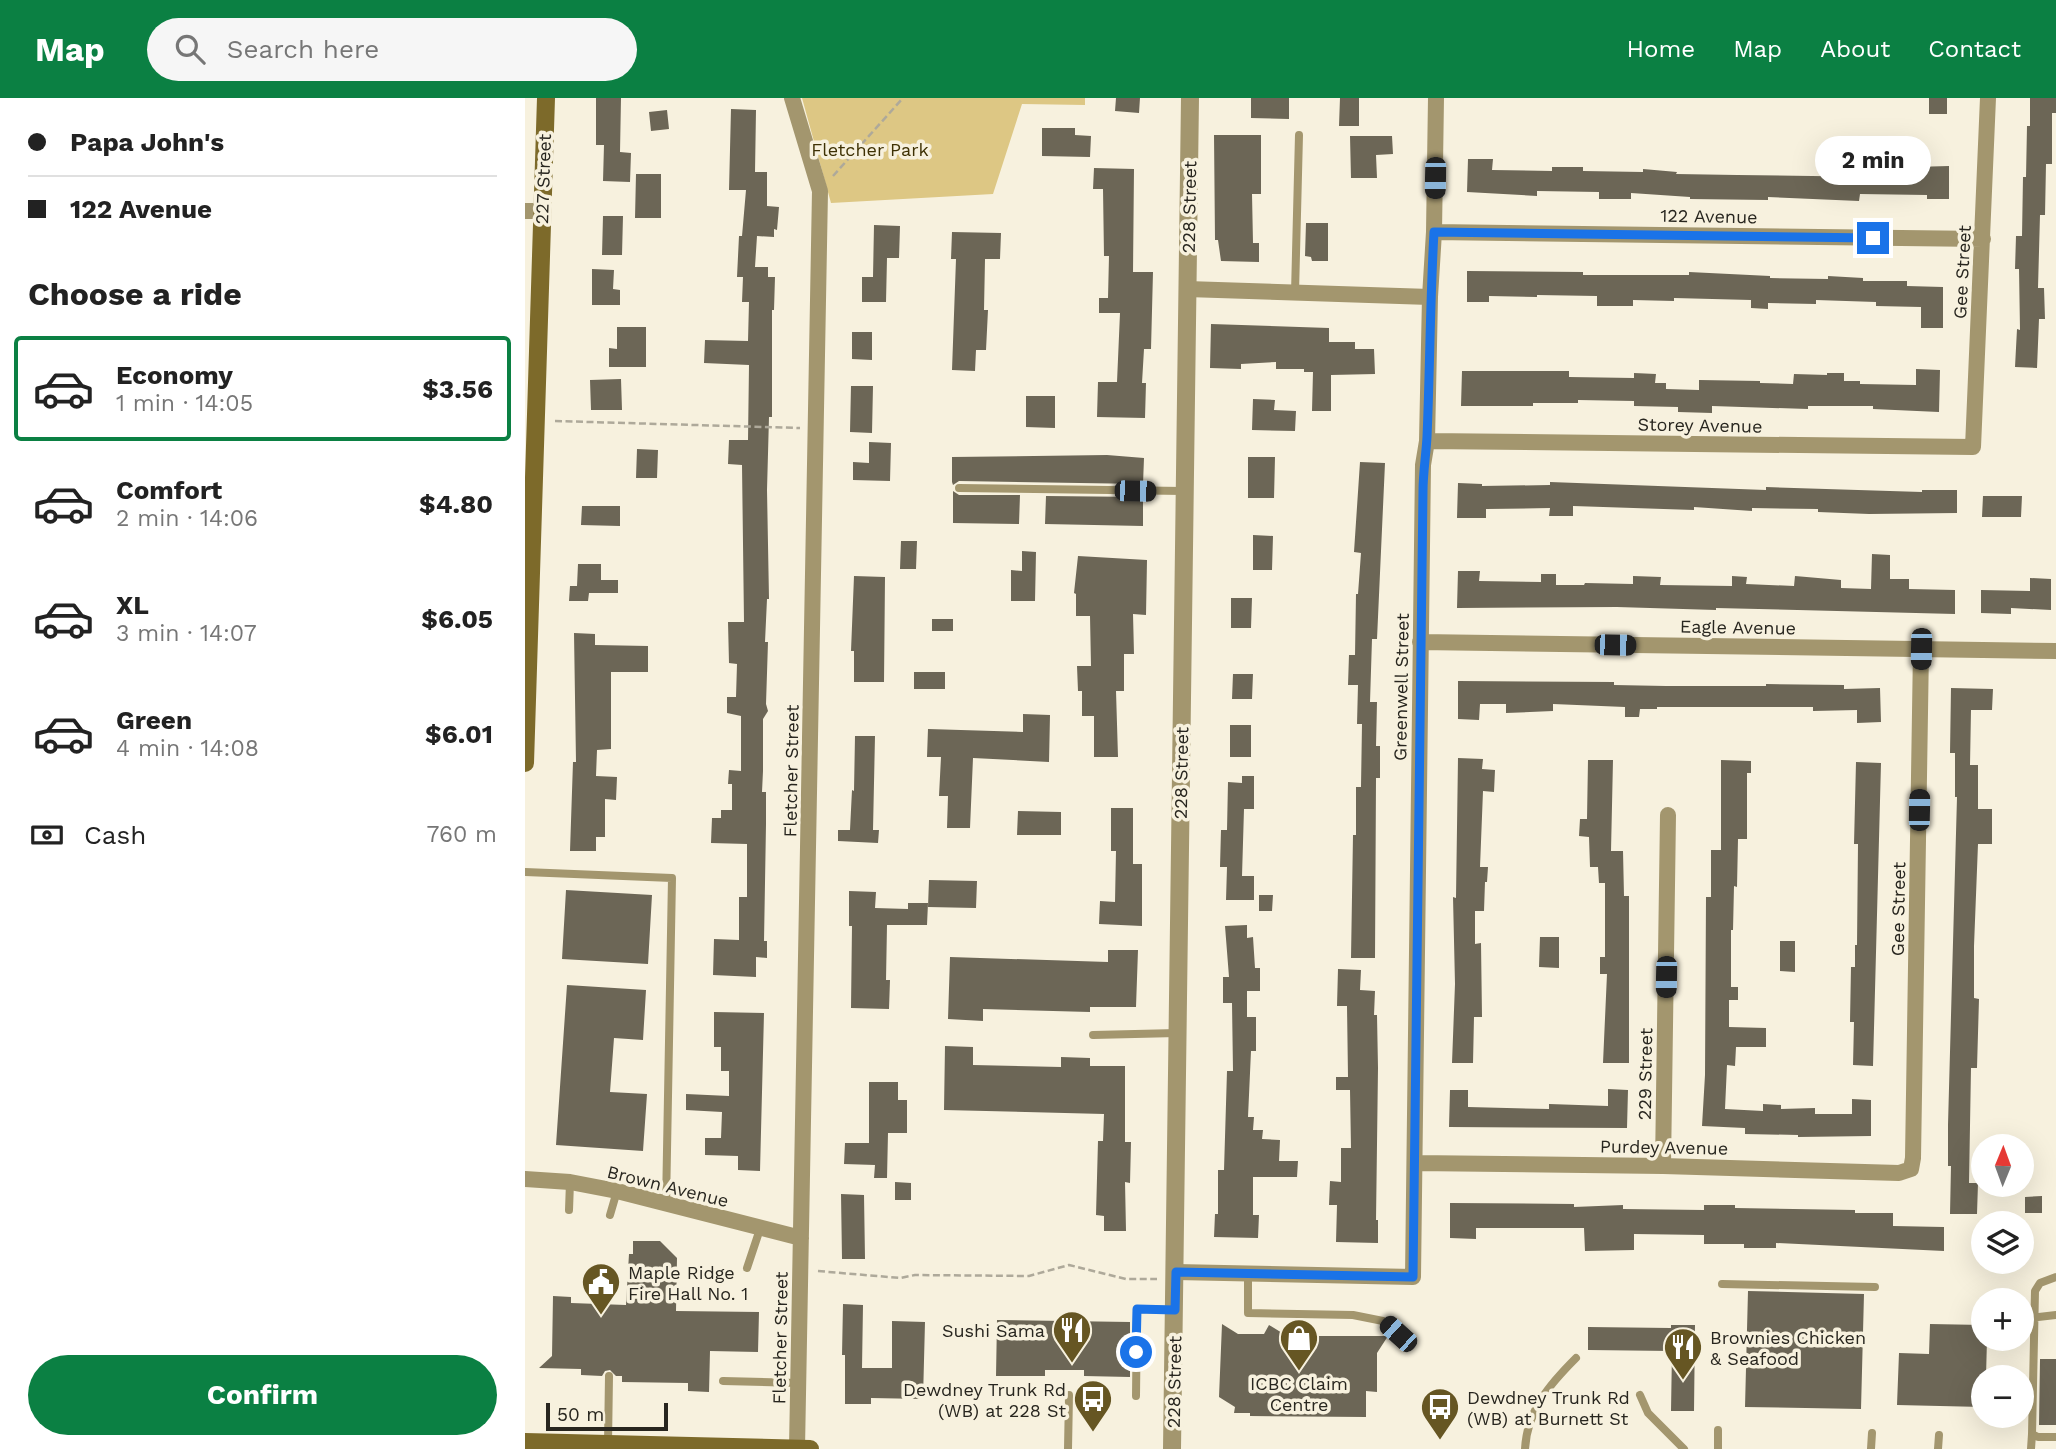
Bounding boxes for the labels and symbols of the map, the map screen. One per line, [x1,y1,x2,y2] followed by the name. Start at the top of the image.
[531,133,555,225] street label: 227 Street
[1815,136,1931,186] callout: 2 min
[811,139,929,160] park label: Fletcher Park
[1425,157,1446,199] car
[1178,160,1200,253] street label: 228 Street
[1660,205,1758,227] street label: 122 Avenue
[1857,222,1889,254] route end
[1949,224,1975,320] street label: Gee Street
[1637,413,1763,437] street label: Storey Avenue
[1114,480,1157,502] car
[1389,613,1413,761] street label: Greenwell Street
[1680,615,1796,639] street label: Eagle Avenue
[1911,628,1932,670] car
[1594,634,1637,656] car
[779,704,803,838] street label: Fletcher Street
[1170,726,1192,819] street label: 228 Street
[1909,789,1930,831] car
[1887,861,1909,956] street label: Gee Street
[1656,956,1677,998] car
[1634,1027,1656,1120] street label: 229 Street
[1971,1134,2033,1197] north arrow
[1600,1135,1728,1159] street label: Purdey Avenue
[605,1161,731,1211] street label: Brown Avenue
[580,1261,622,1316] public building icon: Maple Ridge Fire Hall No. 1
[628,1262,748,1304] place label: Maple Ridge Fire Hall No. 1
[768,1271,792,1405] street label: Fletcher Street
[1051,1309,1093,1364] restaurant icon: Sushi Sama
[1376,1312,1421,1356] car
[1278,1317,1320,1372] shop icon: ICBC Claim Centre
[942,1320,1045,1341] place label: Sushi Sama
[1662,1326,1704,1381] restaurant icon: Brownies Chicken & Seafood
[1710,1327,1866,1369] place label: Brownies Chicken & Seafood
[1163,1335,1185,1428] street label: 228 Street
[1120,1336,1152,1368] route start
[1250,1373,1348,1415] place label: ICBC Claim Centre
[1072,1378,1114,1433] bus stop icon: Dewdney Trunk Rd (WB) at 228 St
[903,1379,1066,1421] place label: Dewdney Trunk Rd (WB) at 228 St
[1419,1386,1461,1441] bus stop icon: Dewdney Trunk Rd (WB) at Burnett St
[1467,1387,1630,1429] place label: Dewdney Trunk Rd (WB) at Burnett St
[546,1400,669,1432] scale bar

